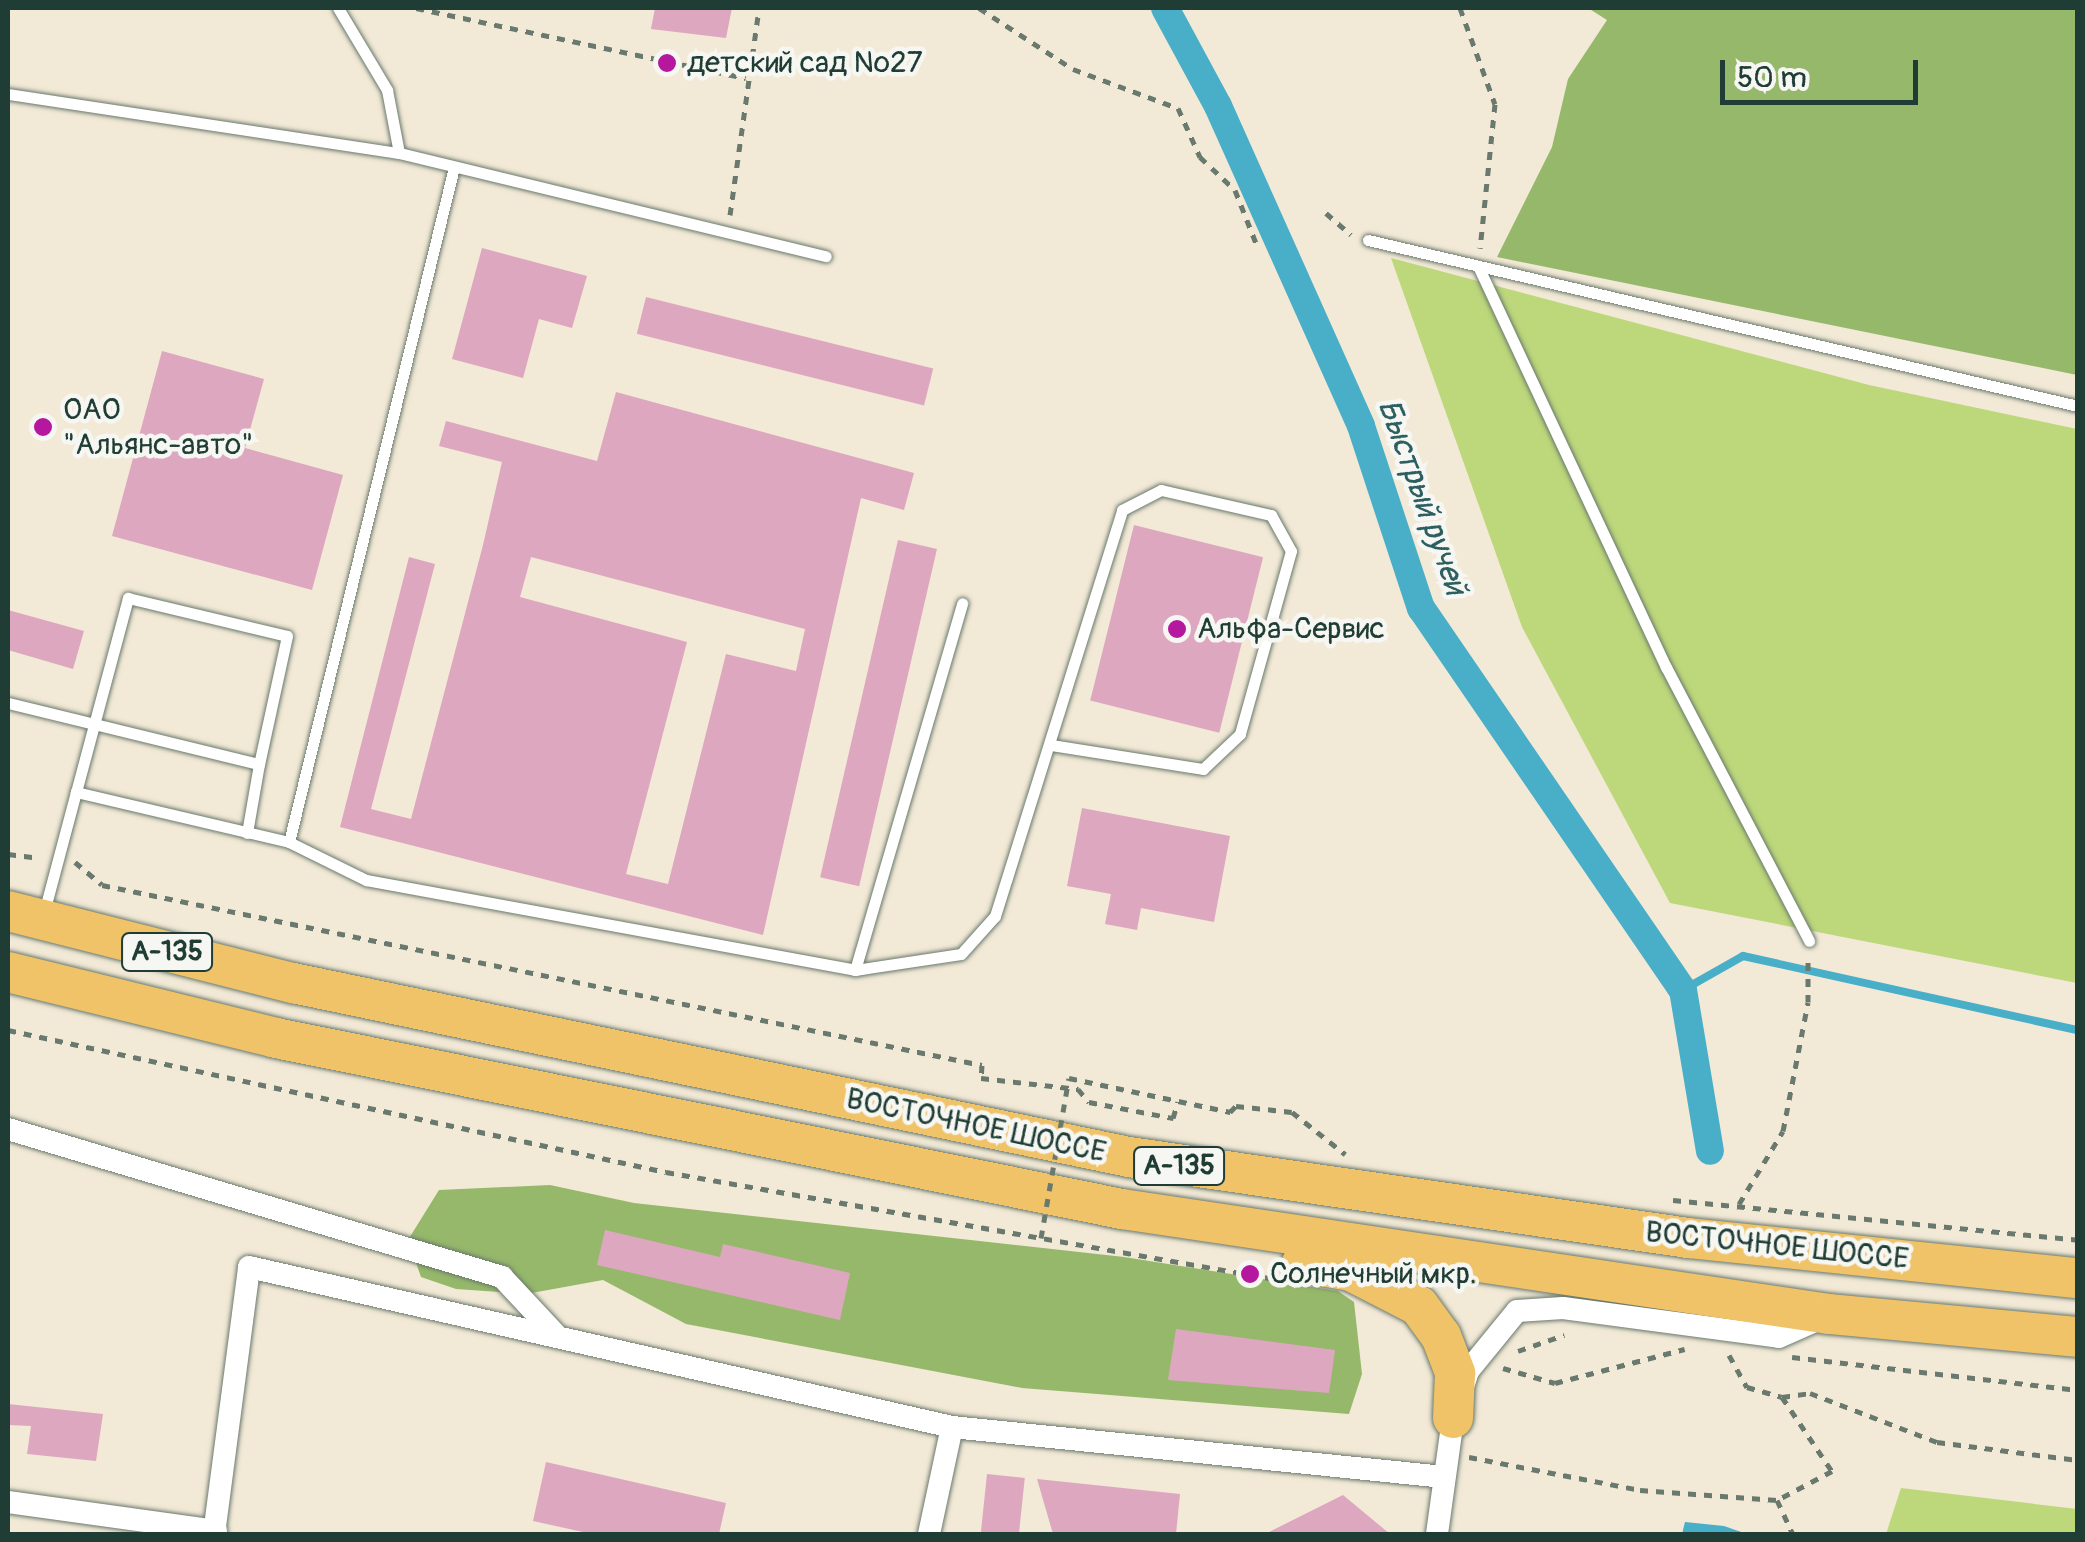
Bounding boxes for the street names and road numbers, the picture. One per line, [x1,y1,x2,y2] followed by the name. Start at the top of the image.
[120,929,214,975] road number: А-135
[843,1081,1109,1171] street label: ВОСТОЧНОЕ ШОССЕ
[1132,1143,1226,1189] road number: А-135
[1644,1214,1910,1278] street label: ВОСТОЧНОЕ ШОССЕ

